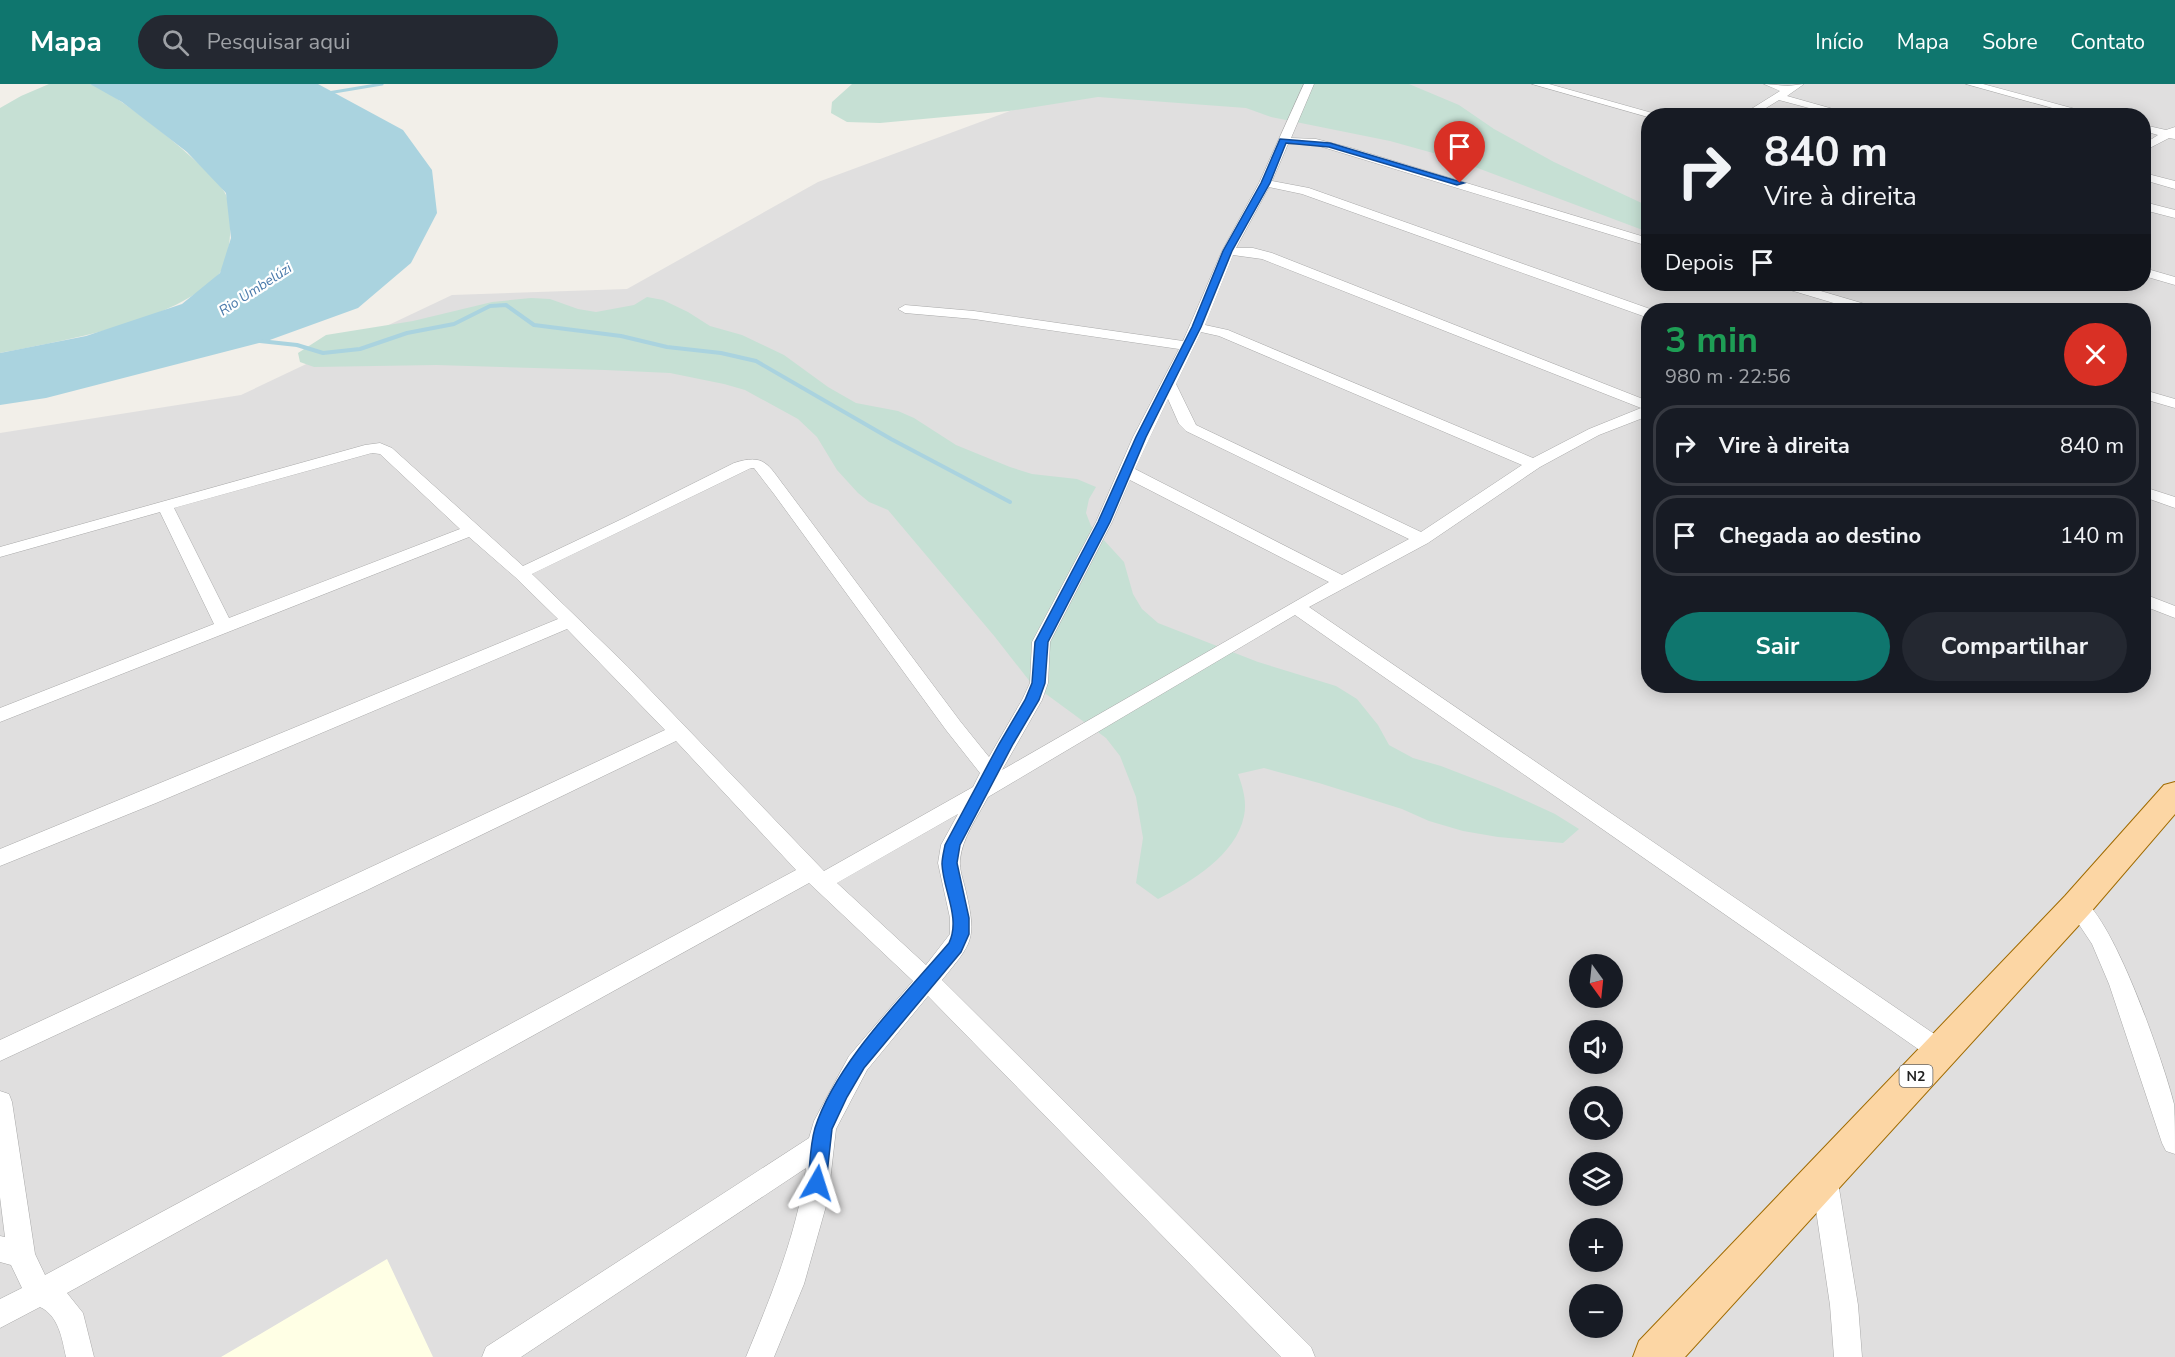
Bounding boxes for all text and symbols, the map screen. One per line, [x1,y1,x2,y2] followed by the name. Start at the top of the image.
[138,15,558,69] search box
[30,23,102,61] text: Mapa
[159,26,192,59] icon: search
[207,27,350,57] text: Pesquisar aqui
[1815,28,1864,56] text: Início
[1897,28,1949,56] text: Mapa
[1982,28,2038,56] text: Sobre
[2071,28,2145,56] text: Contato
[1434,121,1485,183] pin
[1764,124,1888,181] text: 840 m
[1443,130,1476,163] icon: arrive
[1665,132,1743,210] icon: right
[1764,178,1917,215] text: Vire à direita
[1746,246,1779,279] icon: arrive
[1665,248,1734,278] text: Depois
[215,258,296,320] water label: Rio Umbelúzi
[1665,316,1758,365] text: 3 min
[2064,323,2127,386] button: close
[1665,363,1791,390] text: 980 m · 22:56
[1668,429,1701,462] icon: right
[1719,431,1850,461] text: Vire à direita
[2060,431,2124,461] text: 840 m
[1668,519,1701,552] icon: arrive
[1719,521,1921,551] text: Chegada ao destino
[2060,521,2124,551] text: 140 m
[1665,612,1890,681] button: Sair
[1902,612,2127,681] button: Compartilhar
[1569,954,1623,1008] north arrow
[1569,954,1623,1338] map controls
[1569,1020,1623,1074] button: sound
[1900,1065,1932,1087] road number: N2
[1569,1086,1623,1140] button: search
[785,1151,849,1215] position arrow
[1569,1152,1623,1206] button: layers
[1569,1218,1623,1272] button: +
[1569,1284,1623,1338] button: −

